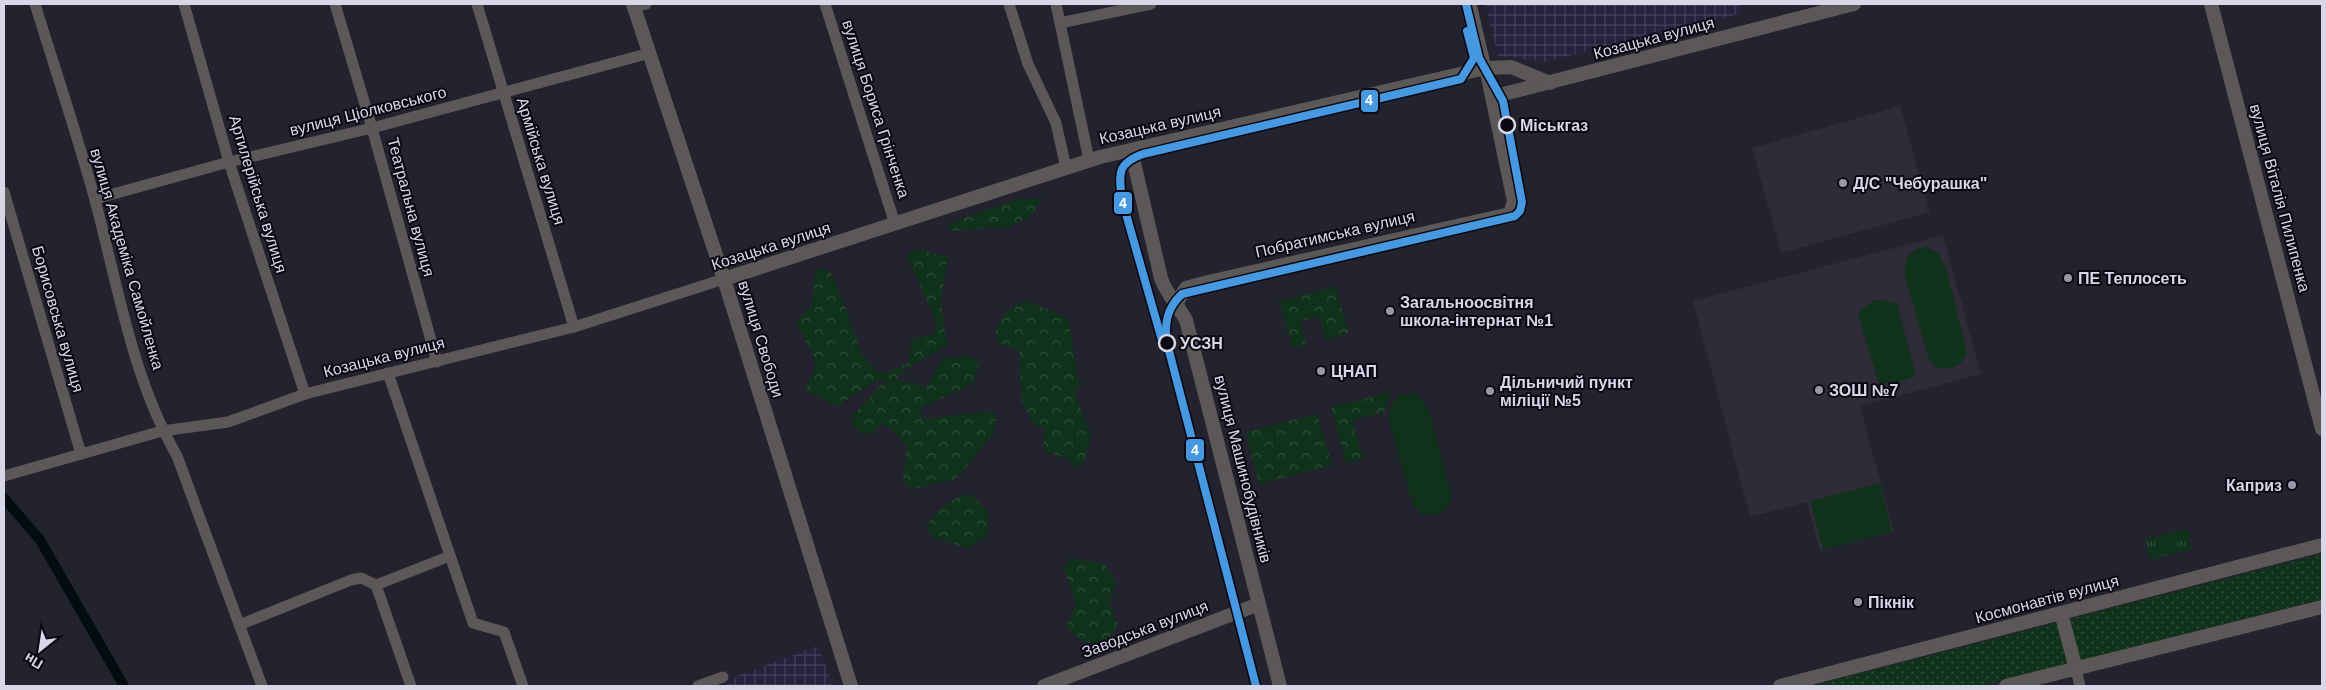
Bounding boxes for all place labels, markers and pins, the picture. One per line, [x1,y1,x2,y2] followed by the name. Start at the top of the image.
[1498,116,1516,134] marker: Міськгаз
[1520,117,1588,134] place label: Міськгаз
[1853,175,1987,192] place label: Д/С "Чебурашка"
[1837,177,1849,189] marker: Д/С "Чебурашка"
[2078,270,2187,287] place label: ПЕ Теплосеть
[2062,272,2074,284] marker: ПЕ Теплосеть
[1400,294,1553,329] place label: Загальноосвітня школа-інтернат №1
[1384,305,1396,317] marker: Загальноосвітня школа-інтернат №1
[1158,334,1176,352] marker: УСЗН
[1180,335,1223,352] place label: УСЗН
[1331,363,1377,380] place label: ЦНАП
[1315,365,1327,377] marker: ЦНАП
[1500,374,1633,409] place label: Дільничий пункт міліції №5
[1829,382,1899,399] place label: ЗОШ №7
[1813,384,1825,396] marker: ЗОШ №7
[1484,385,1496,397] marker: Дільничий пункт міліції №5
[2226,477,2282,494] place label: Каприз
[2286,479,2298,491] marker: Каприз
[1868,594,1915,611] place label: Пікнік
[1852,596,1864,608] marker: Пікнік

